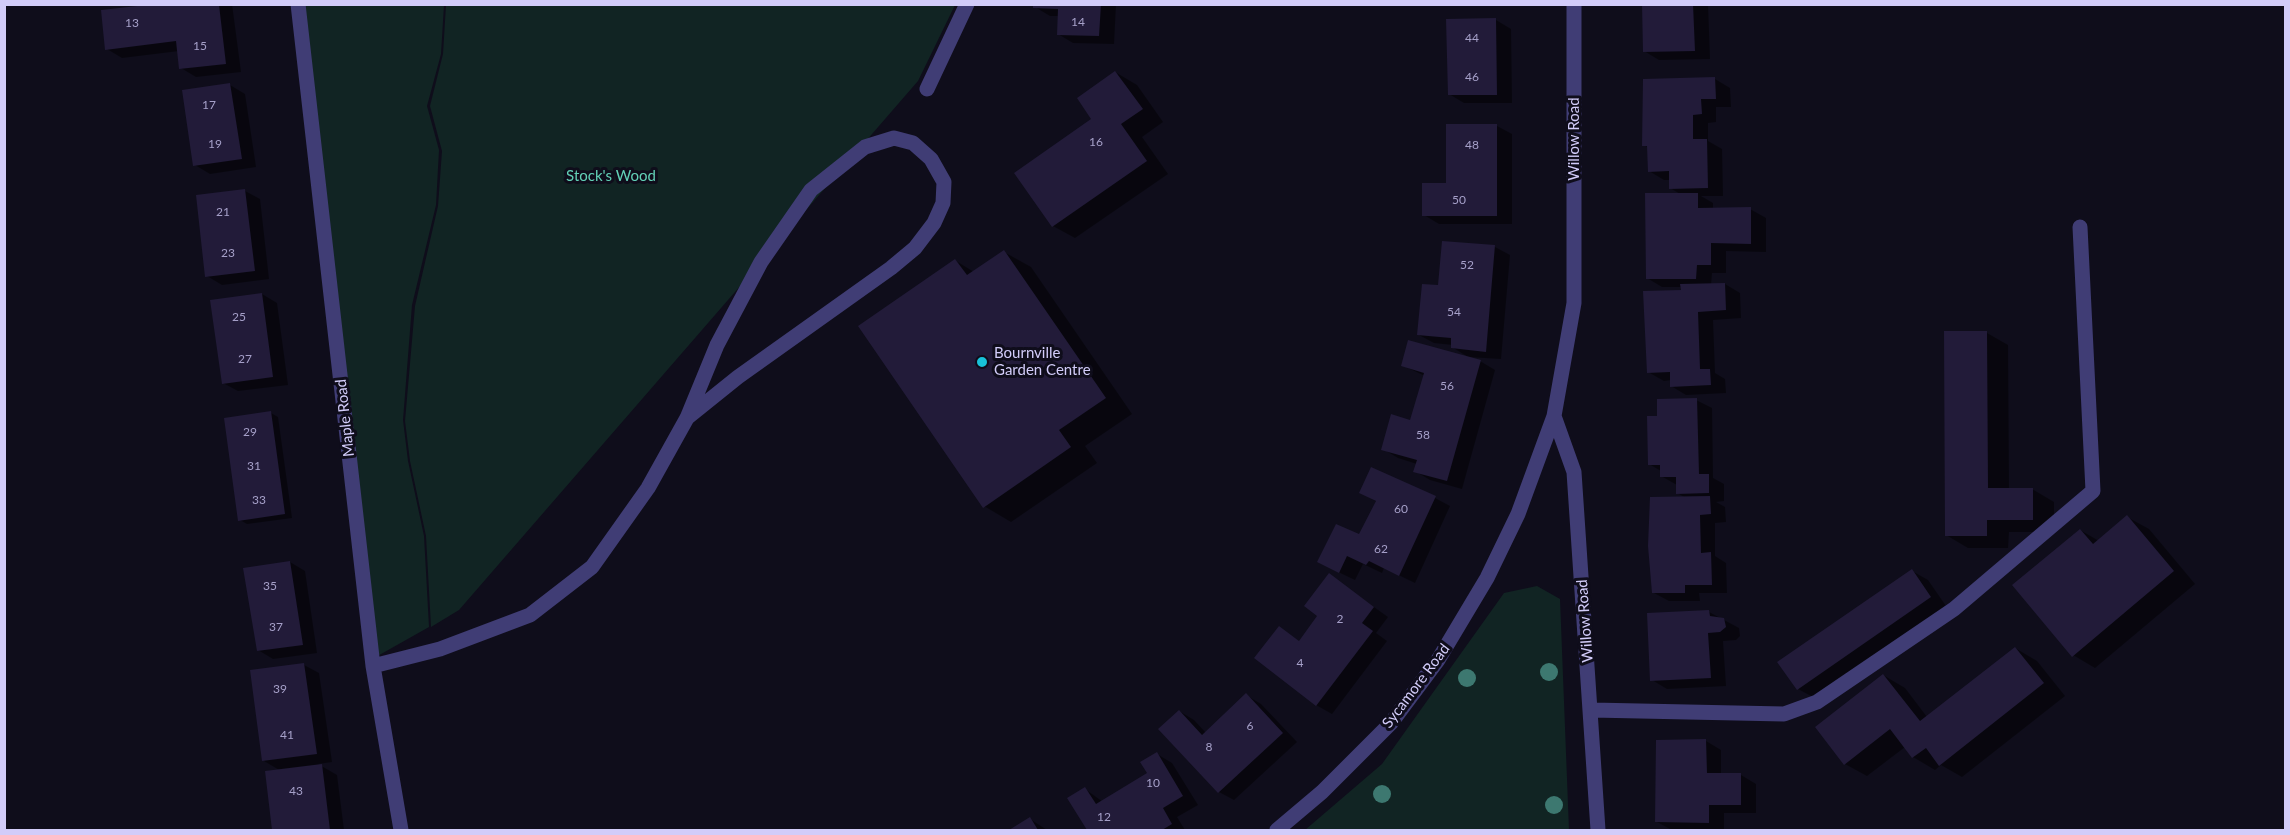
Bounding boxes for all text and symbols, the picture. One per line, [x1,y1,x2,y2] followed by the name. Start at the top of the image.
[1071,15,1085,29] house number: 14
[125,16,139,30] house number: 13
[1465,31,1479,45] house number: 44
[193,39,207,53] house number: 15
[1465,70,1479,84] house number: 46
[1565,97,1583,181] street label: Willow Road
[202,98,216,112] house number: 17
[1089,135,1103,149] house number: 16
[208,137,222,151] house number: 19
[1465,138,1479,152] house number: 48
[566,167,656,185] park label: Stock's Wood
[1452,193,1466,207] house number: 50
[216,205,230,219] house number: 21
[221,246,235,260] house number: 23
[1460,258,1474,272] house number: 52
[1447,305,1461,319] house number: 54
[232,310,246,324] house number: 25
[994,344,1091,379] place label: Bournville Garden Centre
[238,352,252,366] house number: 27
[975,355,989,369] marker: Bournville Garden Centre
[332,378,358,458] street label: Maple Road
[1440,379,1454,393] house number: 56
[243,425,257,439] house number: 29
[1416,428,1430,442] house number: 58
[247,459,261,473] house number: 31
[252,493,266,507] house number: 33
[1394,502,1408,516] house number: 60
[1374,542,1388,556] house number: 62
[263,579,277,593] house number: 35
[1573,579,1597,663] street label: Willow Road
[1337,612,1343,626] house number: 2
[269,620,283,634] house number: 37
[1378,640,1454,732] street label: Sycamore Road
[1297,656,1303,670] house number: 4
[273,682,287,696] house number: 39
[1247,719,1253,733] house number: 6
[280,728,294,742] house number: 41
[1206,740,1212,754] house number: 8
[1146,776,1160,790] house number: 10
[289,784,303,798] house number: 43
[1097,810,1111,824] house number: 12

